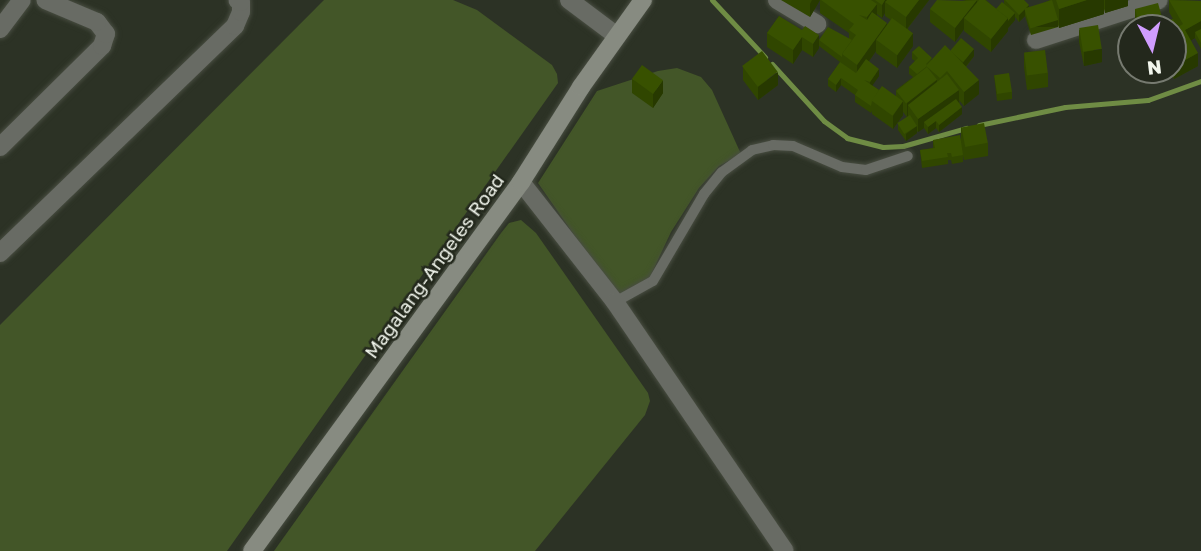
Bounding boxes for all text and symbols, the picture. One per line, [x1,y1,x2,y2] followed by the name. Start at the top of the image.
[1117,14,1187,84] north arrow
[1146,56,1163,81] text: N
[359,169,509,363] street label: Magalang-Angeles Road

